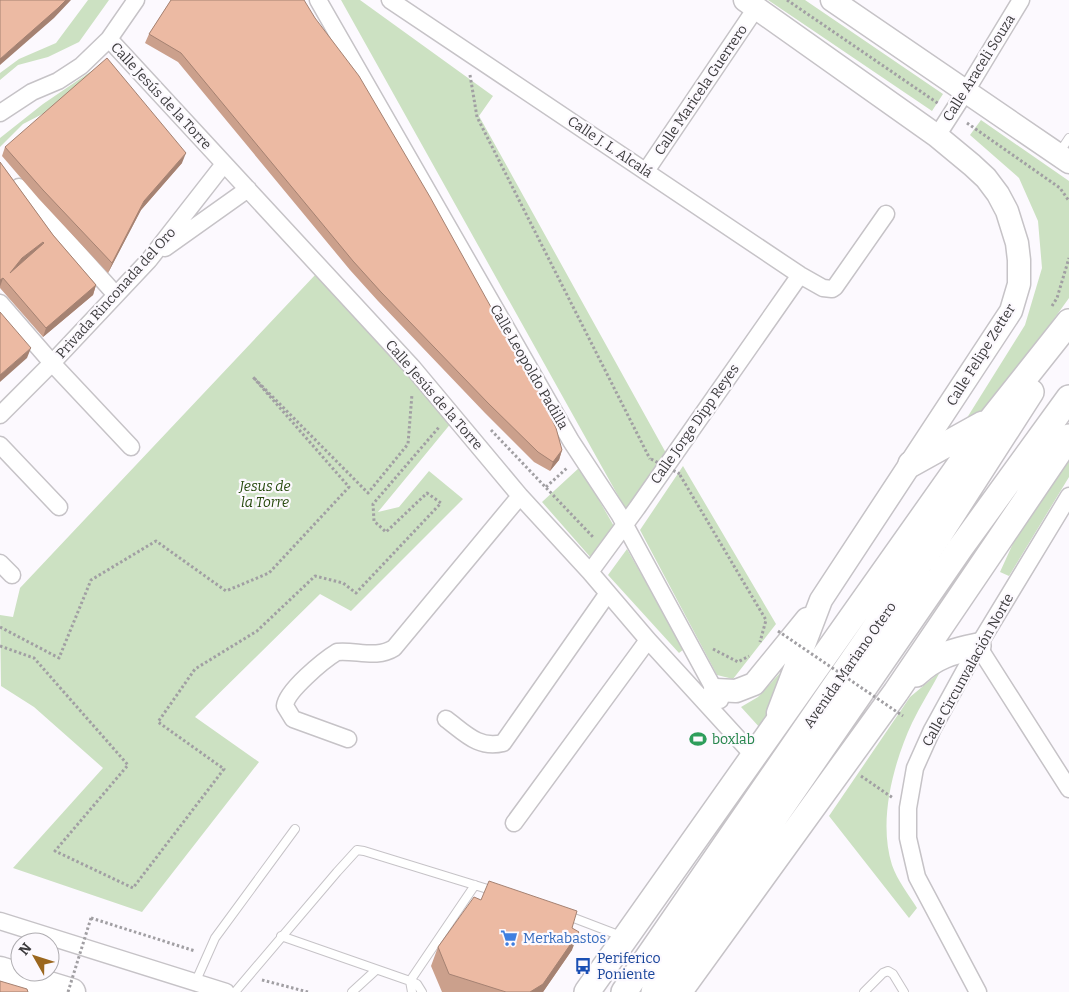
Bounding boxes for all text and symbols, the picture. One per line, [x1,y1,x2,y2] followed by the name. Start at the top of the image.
[939,11,1019,125] street label: Calle Araceli Souza
[651,21,751,159] street label: Calle Maricela Guerrero
[107,39,215,153] street label: Calle Jesús de la Torre
[564,112,656,182] street label: Calle J. L. Alcalá
[53,224,179,362] street label: Privada Rinconada del Oro
[943,301,1019,409] street label: Calle Felipe Zetter
[486,302,572,433] street label: Calle Leopoldo Padilla
[382,337,486,453] street label: Calle Jesús de la Torre
[647,361,743,487] street label: Calle Jorge Dipp Reyes
[237,478,291,511] park label: Jesus de la Torre
[919,590,1017,750] street label: Calle Circunvalación Norte
[800,599,900,731] street label: Avenida Mariano Otero
[688,729,708,749] sports icon: boxlab
[712,731,755,748] place label: boxlab
[499,928,519,948] supermarket icon: Merkabastos
[523,930,606,947] place label: Merkabastos
[10,932,60,982] north arrow
[15,939,35,959] text: N
[597,950,660,983] place label: Periferico Poniente
[573,956,593,976] bus stop icon: Periferico Poniente

